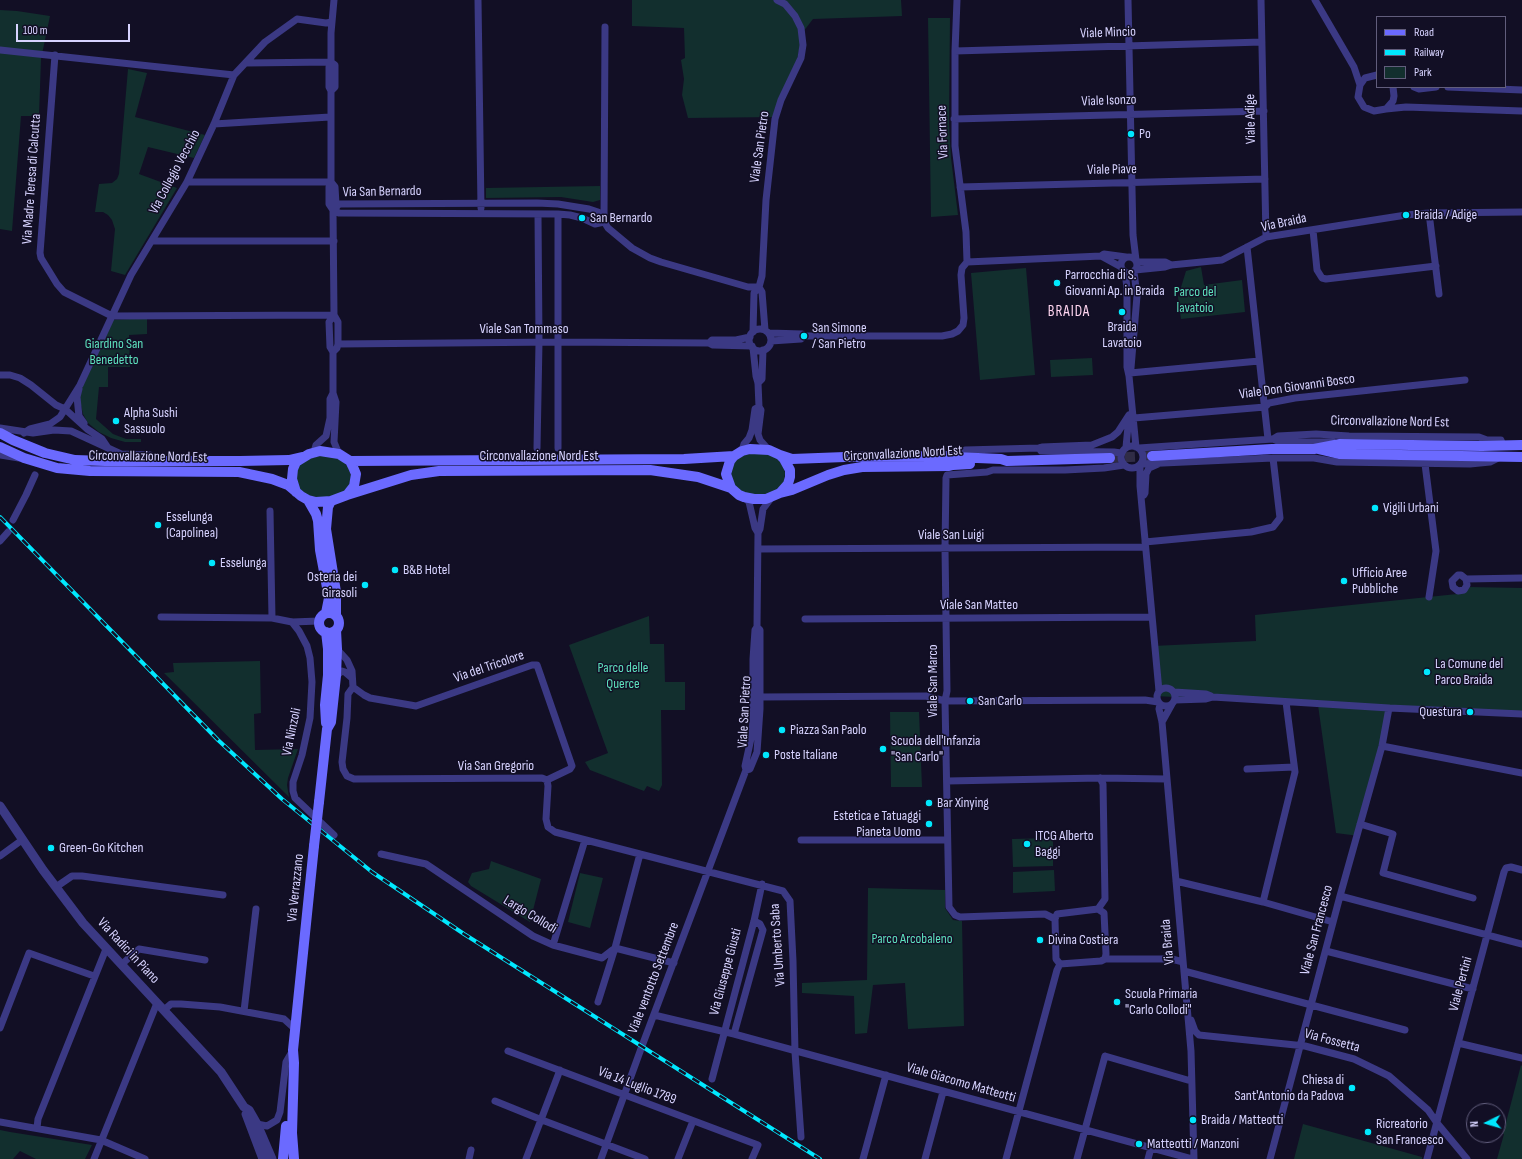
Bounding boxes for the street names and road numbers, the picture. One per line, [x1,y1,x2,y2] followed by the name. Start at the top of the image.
[1080,24,1136,42] street label: Viale Mincio
[1081,92,1137,110] street label: Viale Isonzo
[1242,94,1260,144] street label: Viale Adige
[934,105,952,159] street label: Via Fornace
[747,110,773,184] street label: Viale San Pietro
[19,113,45,245] street label: Via Madre Teresa di Calcutta
[146,127,204,217] street label: Via Collegio Vecchio
[1087,161,1137,179] street label: Viale Piave
[342,183,422,201] street label: Via San Bernardo
[1260,210,1308,236] street label: Via Braida
[479,321,569,337] street label: Viale San Tommaso
[1238,371,1356,403] street label: Viale Don Giovanni Bosco
[1330,413,1450,431] street label: Circonvallazione Nord Est
[843,443,963,465] street label: Circonvallazione Nord Est
[88,448,208,466] street label: Circonvallazione Nord Est
[480,448,598,464] street label: Circonvallazione Nord Est
[918,527,984,543] street label: Viale San Luigi
[940,597,1018,613] street label: Viale San Matteo
[925,644,941,718] street label: Viale San Marco
[452,647,526,687] street label: Via del Tricolore
[735,675,755,749] street label: Viale San Pietro
[279,707,305,757] street label: Via Ninzoli
[458,758,534,774] street label: Via San Gregorio
[284,853,308,923] street label: Via Verrazzano
[1297,883,1337,977] street label: Viale San Francesco
[500,892,560,938] street label: Largo Collodi
[767,903,789,987] street label: Via Umberto Saba
[93,915,163,987] street label: Via Radici in Piano
[1158,918,1178,966] street label: Via Braida
[625,920,683,1036] street label: Viale ventotto Settembre
[706,927,746,1017] street label: Via Giuseppe Giusti
[1446,955,1476,1013] street label: Viale Pertini
[1302,1026,1362,1056] street label: Via Fossetta
[904,1059,1018,1107] street label: Viale Giacomo Matteotti
[596,1063,678,1109] street label: Via 14 Luglio 1789

